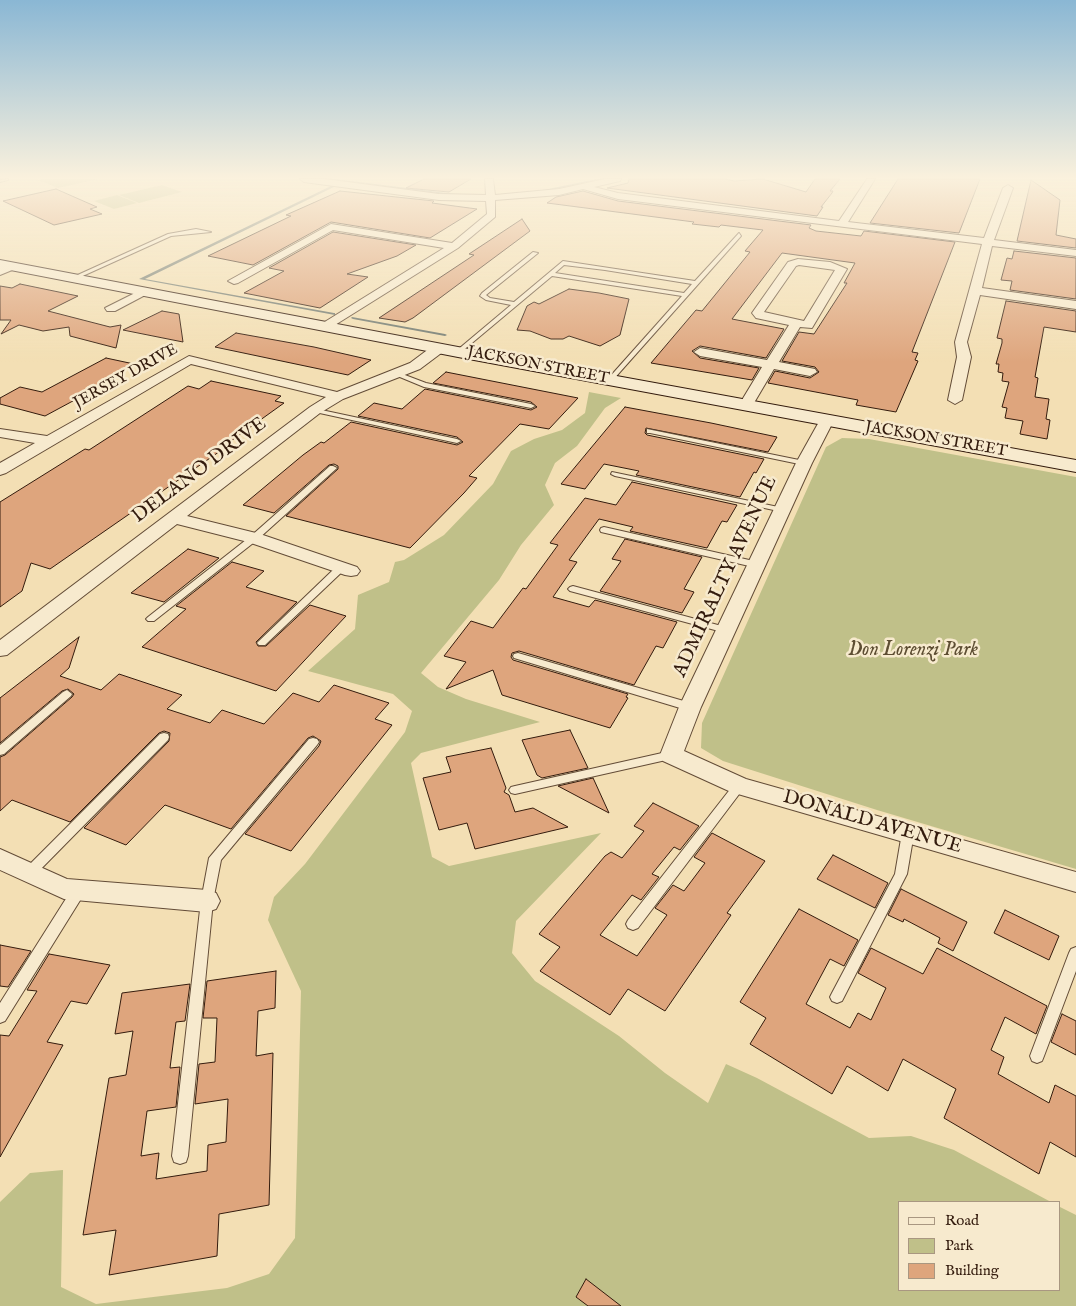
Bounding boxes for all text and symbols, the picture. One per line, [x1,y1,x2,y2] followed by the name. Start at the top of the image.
[70,340,182,414] street label: JERSEY DRIVE
[465,343,611,389] street label: JACKSON STREET
[128,413,272,529] street label: DELANO DRIVE
[863,418,1009,462] street label: JACKSON STREET
[669,473,783,681] street label: ADMIRALTY AVENUE
[848,639,978,663] park label: Don Lorenzi Park
[780,786,964,860] street label: DONALD AVENUE
[898,1201,1061,1291] legend
[945,1211,979,1230] text: Road
[945,1236,974,1255] text: Park
[945,1261,999,1280] text: Building

